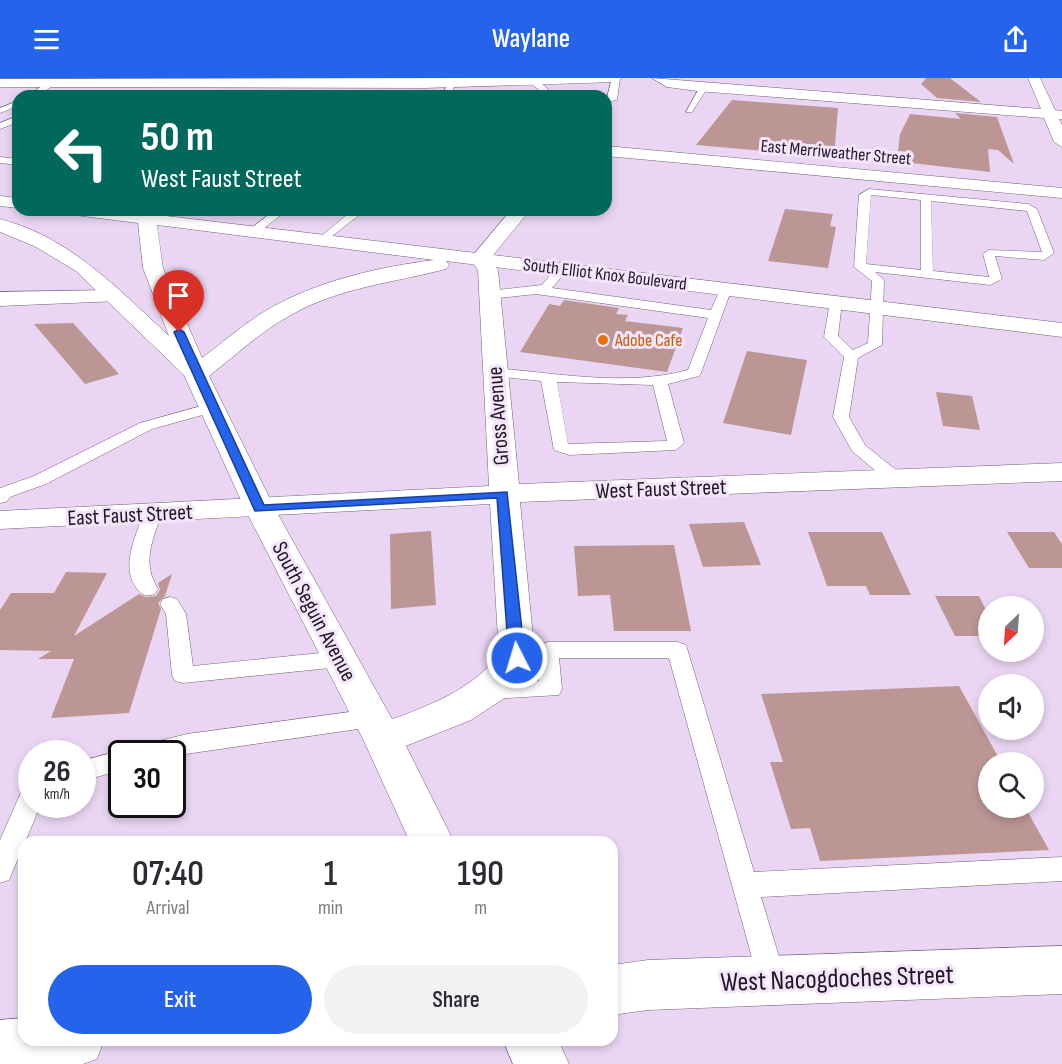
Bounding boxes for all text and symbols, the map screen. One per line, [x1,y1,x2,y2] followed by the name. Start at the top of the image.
[30,23,63,56] icon: menu
[492,23,570,55] text: Waylane
[999,23,1032,56] icon: share
[141,112,214,163] text: 50 m
[42,114,120,192] icon: left
[760,135,913,170] street label: East Merriweather Street
[141,163,302,195] text: West Faust Street
[522,254,688,295] street label: South Elliot Knox Boulevard
[153,270,204,332] pin
[162,279,195,312] icon: arrive
[614,330,682,351] place label: Adobe Cafe
[596,333,610,347] marker: Adobe Cafe
[482,366,515,466] street label: Gross Avenue
[595,474,727,505] street label: West Faust Street
[67,499,194,532] street label: East Faust Street
[266,537,362,686] street label: South Seguin Avenue
[978,596,1044,662] north arrow
[978,596,1044,818] map controls
[485,626,549,690] position arrow
[978,674,1044,740] button: sound
[108,740,186,818] speed limit sign: 30
[978,752,1044,818] button: search
[43,754,71,790] text: 26
[44,785,70,804] text: km/h
[132,853,204,896] text: 07:40
[324,853,337,896] text: 1
[457,853,504,896] text: 190
[146,896,189,920] text: Arrival
[318,896,343,920] text: min
[474,896,487,920] text: m
[720,959,954,999] street label: West Nacogdoches Street
[48,965,312,1034] button: Exit
[324,965,588,1034] button: Share

